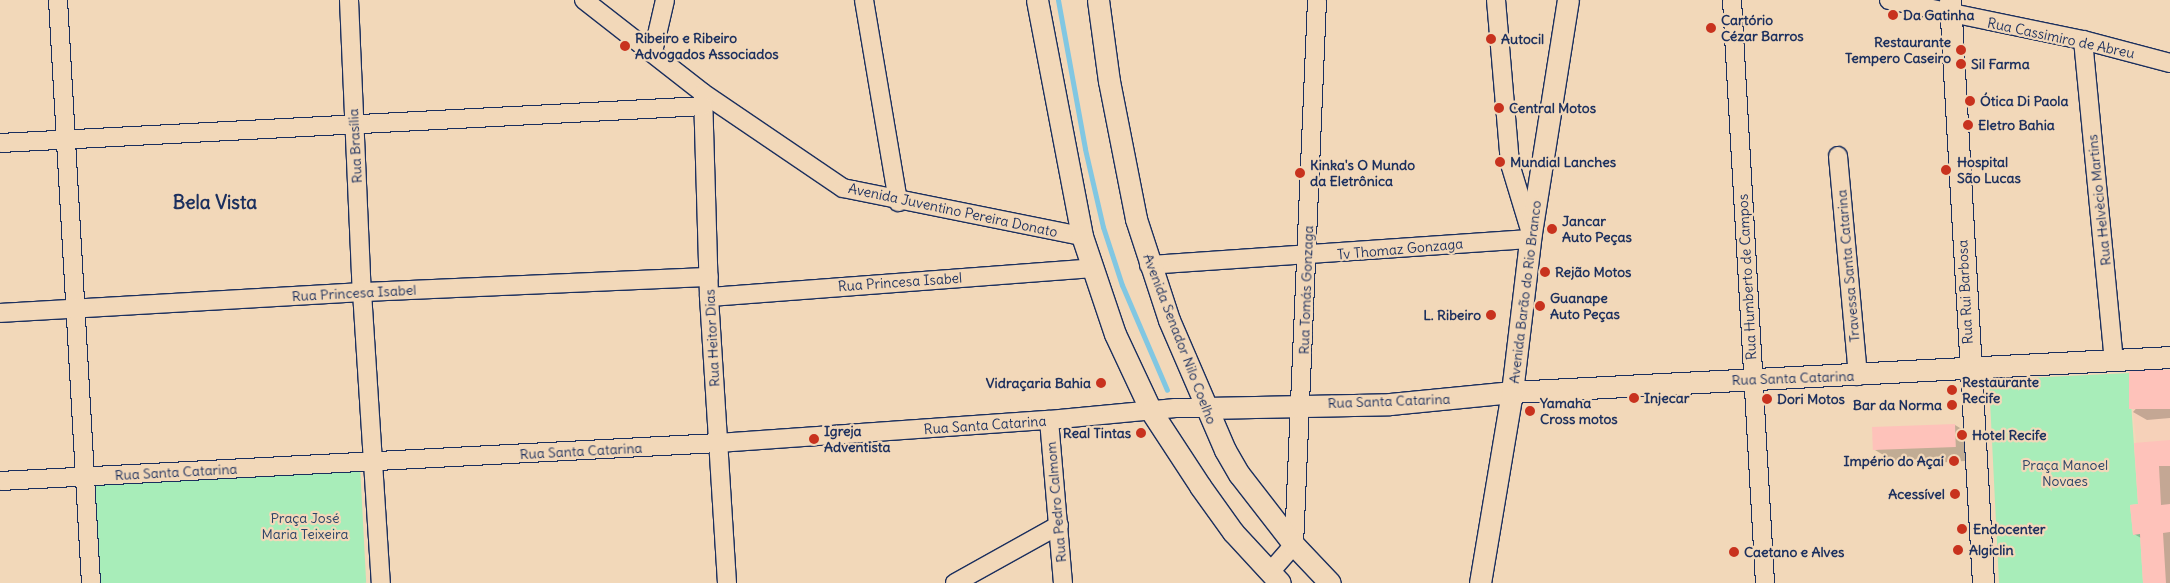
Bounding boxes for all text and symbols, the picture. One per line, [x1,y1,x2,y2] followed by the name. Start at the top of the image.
[1903,7,1974,23] place label: Da Gatinha
[1887,9,1899,21] marker: Da Gatinha
[1721,12,1804,44] place label: Cartório Cézar Barros
[1986,14,2136,62] street label: Rua Cassimiro de Abreu
[1705,22,1717,34] marker: Cartório Cézar Barros
[635,30,779,62] place label: Ribeiro e Ribeiro Advogados Associados
[1501,31,1544,47] place label: Autocil
[1485,33,1497,45] marker: Autocil
[1845,34,1951,66] place label: Restaurante Tempero Caseiro
[619,40,631,52] marker: Ribeiro e Ribeiro Advogados Associados
[1955,44,1967,56] marker: Restaurante Tempero Caseiro
[1971,56,2030,72] place label: Sil Farma
[1955,58,1967,70] marker: Sil Farma
[1980,93,2068,109] place label: Ótica Di Paola
[1964,95,1976,107] marker: Ótica Di Paola
[1509,100,1596,116] place label: Central Motos
[1493,102,1505,114] marker: Central Motos
[345,108,365,184] street label: Rua Brasília
[1978,117,2055,133] place label: Eletro Bahia
[1962,119,1974,131] marker: Eletro Bahia
[2084,133,2114,267] street label: Rua Helvècio Martins
[1510,154,1616,170] place label: Mundial Lanches
[1957,154,2021,186] place label: Hospital São Lucas
[1494,156,1506,168] marker: Mundial Lanches
[1310,157,1415,190] place label: Kinka's O Mundo da Eletrônica
[1939,163,1953,177] marker: Hospital São Lucas
[1294,167,1306,179] marker: Kinka's O Mundo da Eletrônica
[847,180,1059,240] street label: Avenida Juventino Pereira Donato
[1833,189,1863,343] street label: Travessa Santa Catarina
[173,192,257,214] district label: Bela Vista
[1734,194,1760,360] street label: Rua Humberto de Campos
[1505,200,1545,384] street label: Avenida Barão do Rio Branco
[1562,213,1632,246] place label: Jancar Auto Peças
[1546,223,1558,235] marker: Jancar Auto Peças
[1295,225,1317,355] street label: Rua Tomás Gonzaga
[1336,235,1464,263] street label: Tv Thomaz Gonzaga
[1954,239,1976,345] street label: Rua Rui Barbosa
[1140,251,1220,427] street label: Avenida Senador Nilo Coelho
[1555,264,1631,280] place label: Rejão Motos
[1539,266,1551,278] marker: Rejão Motos
[837,269,963,295] street label: Rua Princesa Isabel
[291,281,417,305] street label: Rua Princesa Isabel
[701,289,723,387] street label: Rua Heitor Dias
[1550,290,1620,322] place label: Guanape Auto Peças
[1534,300,1546,312] marker: Guanape Auto Peças
[1423,307,1481,323] place label: L. Ribeiro
[1485,309,1497,321] marker: L. Ribeiro
[1731,367,1855,389] street label: Rua Santa Catarina
[1962,374,2039,407] place label: Restaurante Recife
[986,375,1091,391] place label: Vidraçaria Bahia
[1095,377,1107,389] marker: Vidraçaria Bahia
[1946,384,1958,396] marker: Restaurante Recife
[1327,390,1451,412] street label: Rua Santa Catarina
[1644,390,1689,406] place label: Injecar
[1777,391,1845,407] place label: Dori Motos
[1628,392,1640,404] marker: Injecar
[1761,393,1773,405] marker: Dori Motos
[1540,395,1618,428] place label: Yamaha Cross motos
[1853,397,1942,413] place label: Bar da Norma
[1946,399,1958,411] marker: Bar da Norma
[1524,405,1536,417] marker: Yamaha Cross motos
[923,412,1047,438] street label: Rua Santa Catarina
[824,423,890,456] place label: Igreja Adventista
[1063,425,1131,441] place label: Real Tintas
[1135,427,1147,439] marker: Real Tintas
[1972,427,2047,443] place label: Hotel Recife
[1956,429,1968,441] marker: Hotel Recife
[808,433,820,445] marker: Igreja Adventista
[519,439,643,463] street label: Rua Santa Catarina
[1042,441,1070,563] street label: Rua Pedro Calmom
[1844,453,1944,469] place label: Império do Açaí
[1948,455,1960,467] marker: Império do Açaí
[2022,457,2108,490] park label: Praça Manoel Novaes
[114,460,238,484] street label: Rua Santa Catarina
[1888,486,1945,502] place label: Acessível
[1949,488,1961,500] marker: Acessível
[261,510,349,542] park label: Praça José Maria Teixeira
[1973,521,2046,537] place label: Endocenter
[1955,522,1969,536] marker: Endocenter
[1969,542,2014,558] place label: Algiclin
[1951,543,1965,557] marker: Algiclin
[1744,544,1844,560] place label: Caetano e Alves
[1728,546,1740,558] marker: Caetano e Alves

